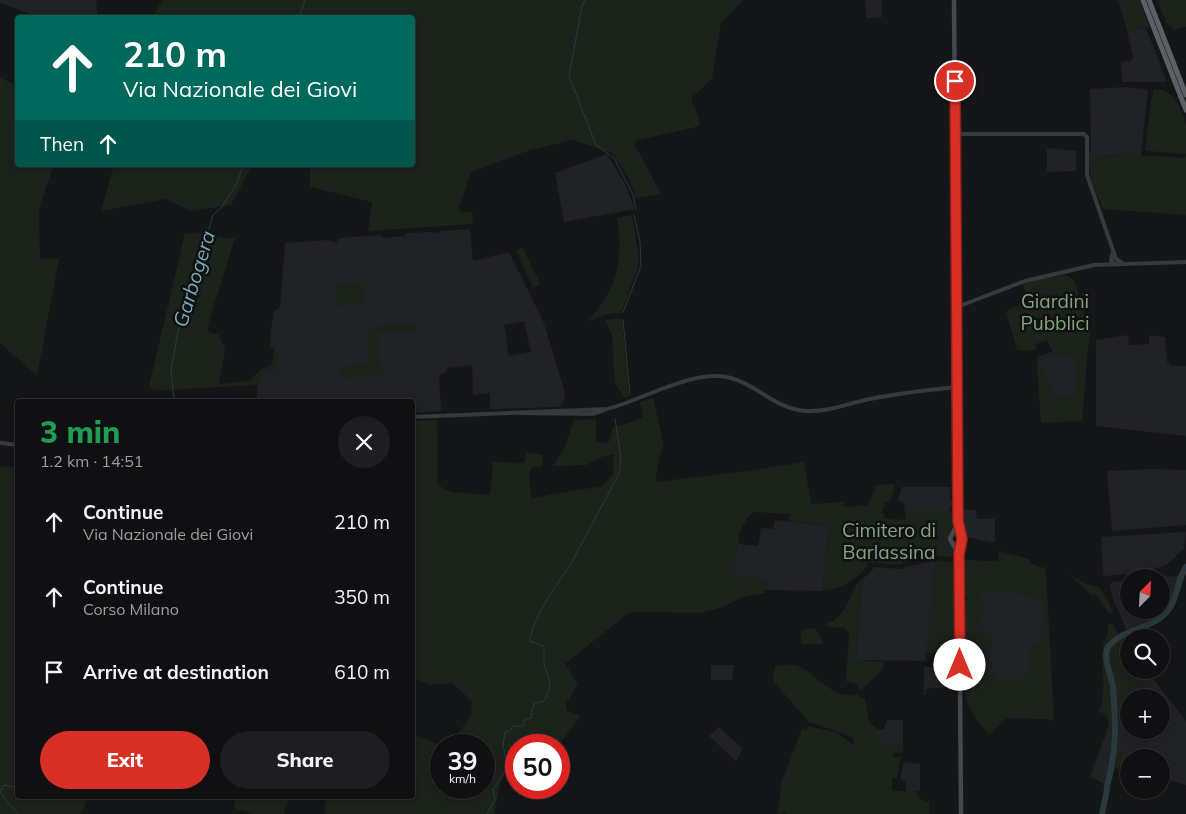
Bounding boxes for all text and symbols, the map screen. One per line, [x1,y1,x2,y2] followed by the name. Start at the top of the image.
[123,32,227,76] text: 210 m
[40,35,105,100] icon: ahead
[934,60,976,102] pin
[941,67,969,95] icon: arrive
[123,75,357,103] text: Via Nazionale dei Giovi
[94,130,122,158] icon: ahead
[40,132,84,156] text: Then
[167,228,220,330] water label: Garbogera
[1021,289,1089,335] park label: Giardini Pubblici
[40,413,120,451] text: 3 min
[338,416,390,468] button: close
[40,451,143,471] text: 1.2 km · 14:51
[83,500,163,524] text: Continue
[40,508,68,536] icon: ahead
[334,510,390,534] text: 210 m
[842,518,936,564] park label: Cimitero di Barlassina
[83,524,253,544] text: Via Nazionale dei Giovi
[1120,569,1170,619] north arrow
[1120,569,1170,799] map controls
[83,575,163,599] text: Continue
[40,583,68,611] icon: ahead
[334,585,390,609] text: 350 m
[83,599,179,619] text: Corso Milano
[1120,629,1170,679] button: search
[933,638,985,690] position arrow
[40,658,68,686] icon: arrive
[83,660,269,684] text: Arrive at destination
[334,660,390,684] text: 610 m
[1120,689,1170,739] button: +
[40,731,210,789] button: Exit
[220,731,390,789] button: Share
[505,734,570,799] speed limit sign: 50
[447,745,478,776] text: 39
[1120,749,1170,799] button: −
[449,771,476,786] text: km/h

